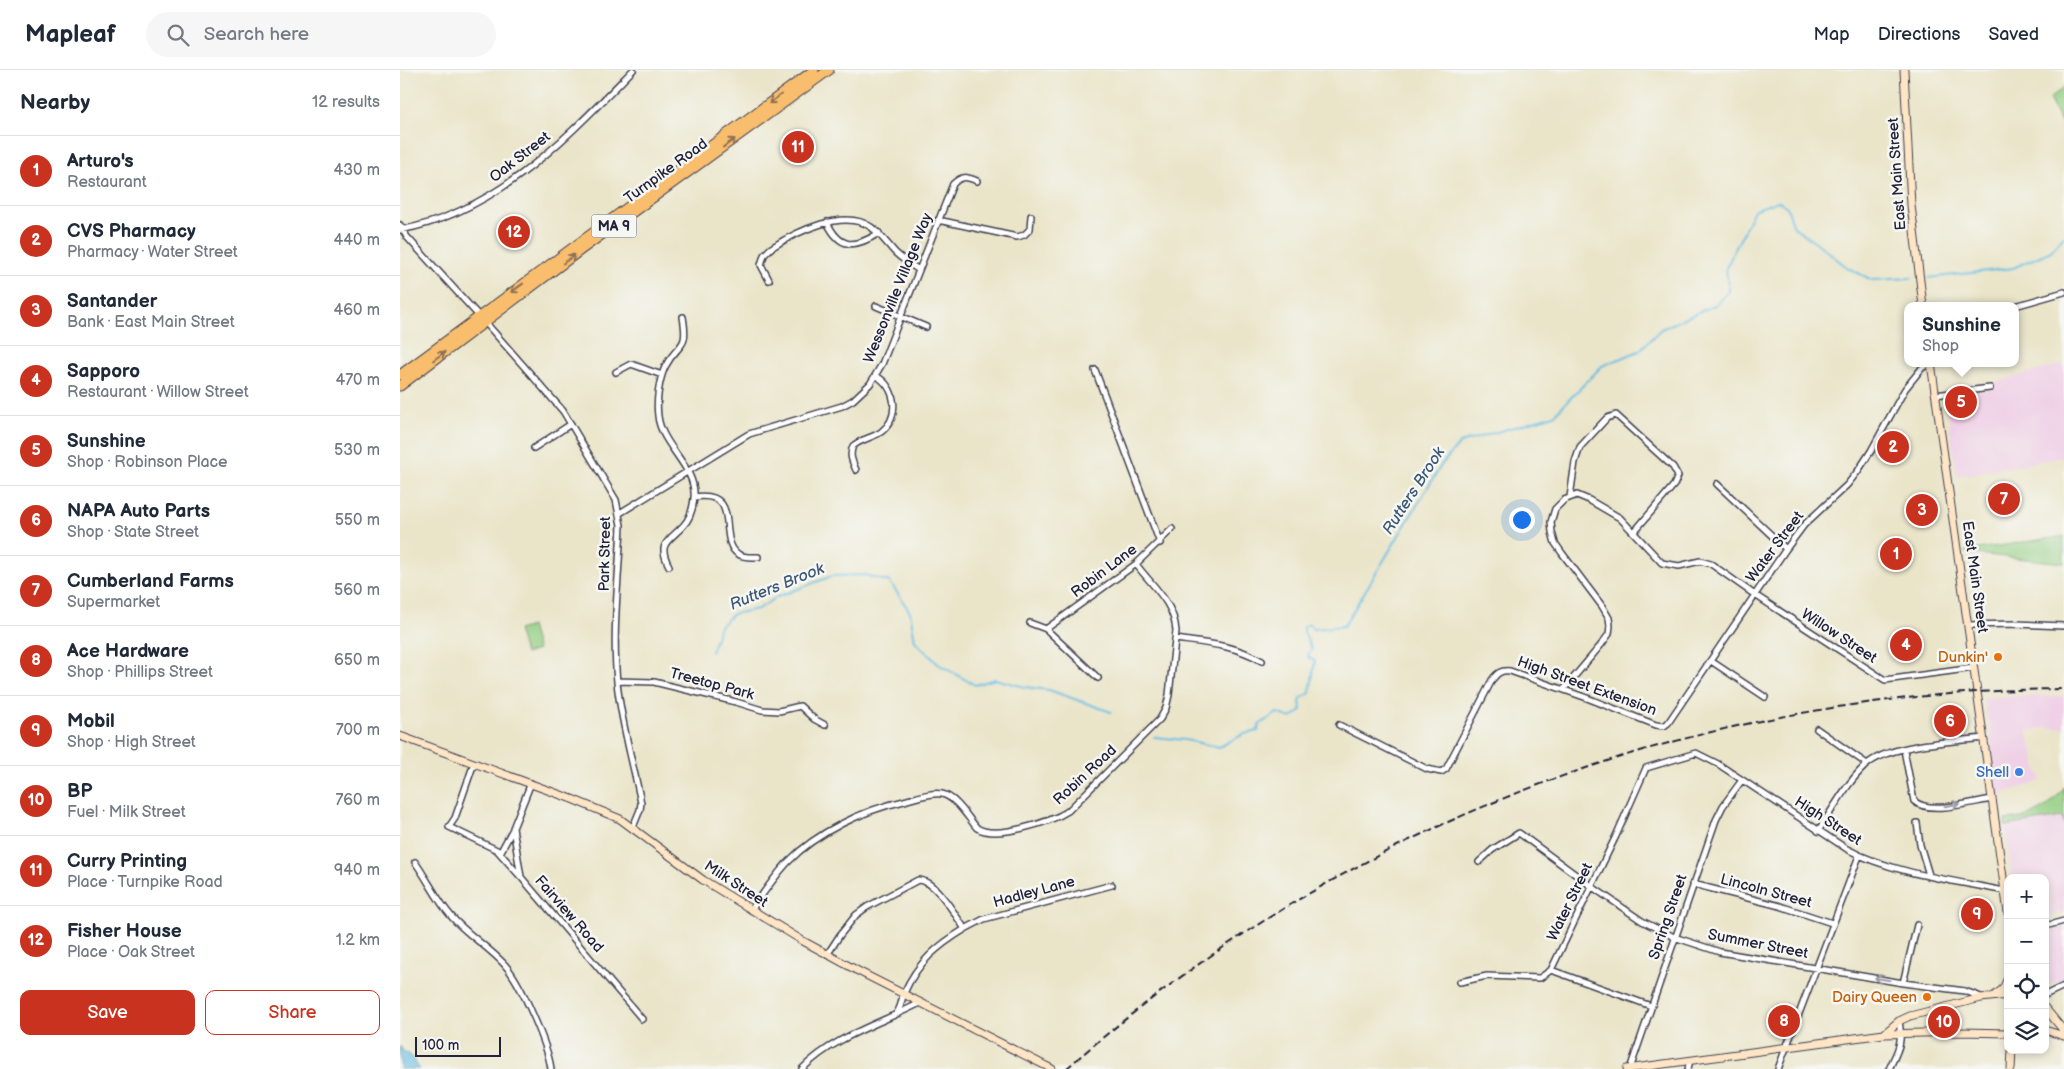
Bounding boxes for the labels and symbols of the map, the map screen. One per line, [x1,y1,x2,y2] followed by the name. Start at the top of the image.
[768,94,782,104] one-way arrow
[1884,117,1910,231] street label: East Main Street
[486,127,555,187] street label: Oak Street
[782,128,814,166] pin: 11
[621,134,711,208] street label: Turnpike Road
[722,138,736,148] one-way arrow
[859,210,937,366] street label: Wessonville Village Way
[498,213,530,251] pin: 12
[592,214,636,238] road number: MA 9
[562,254,576,264] one-way arrow
[510,283,524,293] one-way arrow
[432,351,446,361] one-way arrow
[1945,383,1977,421] pin: 5
[1877,428,1909,466] pin: 2
[1379,443,1450,538] water label: Rutters Brook
[1988,480,2020,518] pin: 7
[1906,491,1938,529] pin: 3
[1509,507,1535,533] your location
[1742,507,1808,587] street label: Water Street
[595,516,615,592] street label: Park Street
[1958,520,1992,635] street label: East Main Street
[1880,535,1912,573] pin: 1
[1067,540,1141,602] street label: Robin Lane
[727,559,828,615] water label: Rutters Brook
[1798,604,1881,668] street label: Willow Street
[1890,626,1922,664] pin: 4
[1938,648,1988,667] place label: Dunkin'
[1992,651,2004,663] marker: Dunkin'
[1515,652,1659,720] street label: High Street Extension
[668,664,757,705] street label: Treetop Park
[1934,702,1966,740] pin: 6
[1049,741,1121,809] street label: Robin Road
[1976,763,2009,782] place label: Shell
[2013,766,2025,778] marker: Shell
[1791,792,1866,850] street label: High Street
[1944,800,1960,810] one-way arrow
[701,856,772,912] street label: Milk Street
[1543,859,1597,944] street label: Water Street
[1718,870,1814,912] street label: Lincoln Street
[530,872,608,956] street label: Fairview Road
[991,872,1077,912] street label: Hadley Lane
[1645,872,1692,962] street label: Spring Street
[1961,895,1993,933] pin: 9
[1706,925,1810,963] street label: Summer Street
[1874,974,1890,984] one-way arrow
[1832,988,1917,1007] place label: Dairy Queen
[1921,991,1933,1003] marker: Dairy Queen
[1768,1002,1800,1040] pin: 8
[1928,1003,1960,1041] pin: 10
[415,1034,501,1057] scale bar

